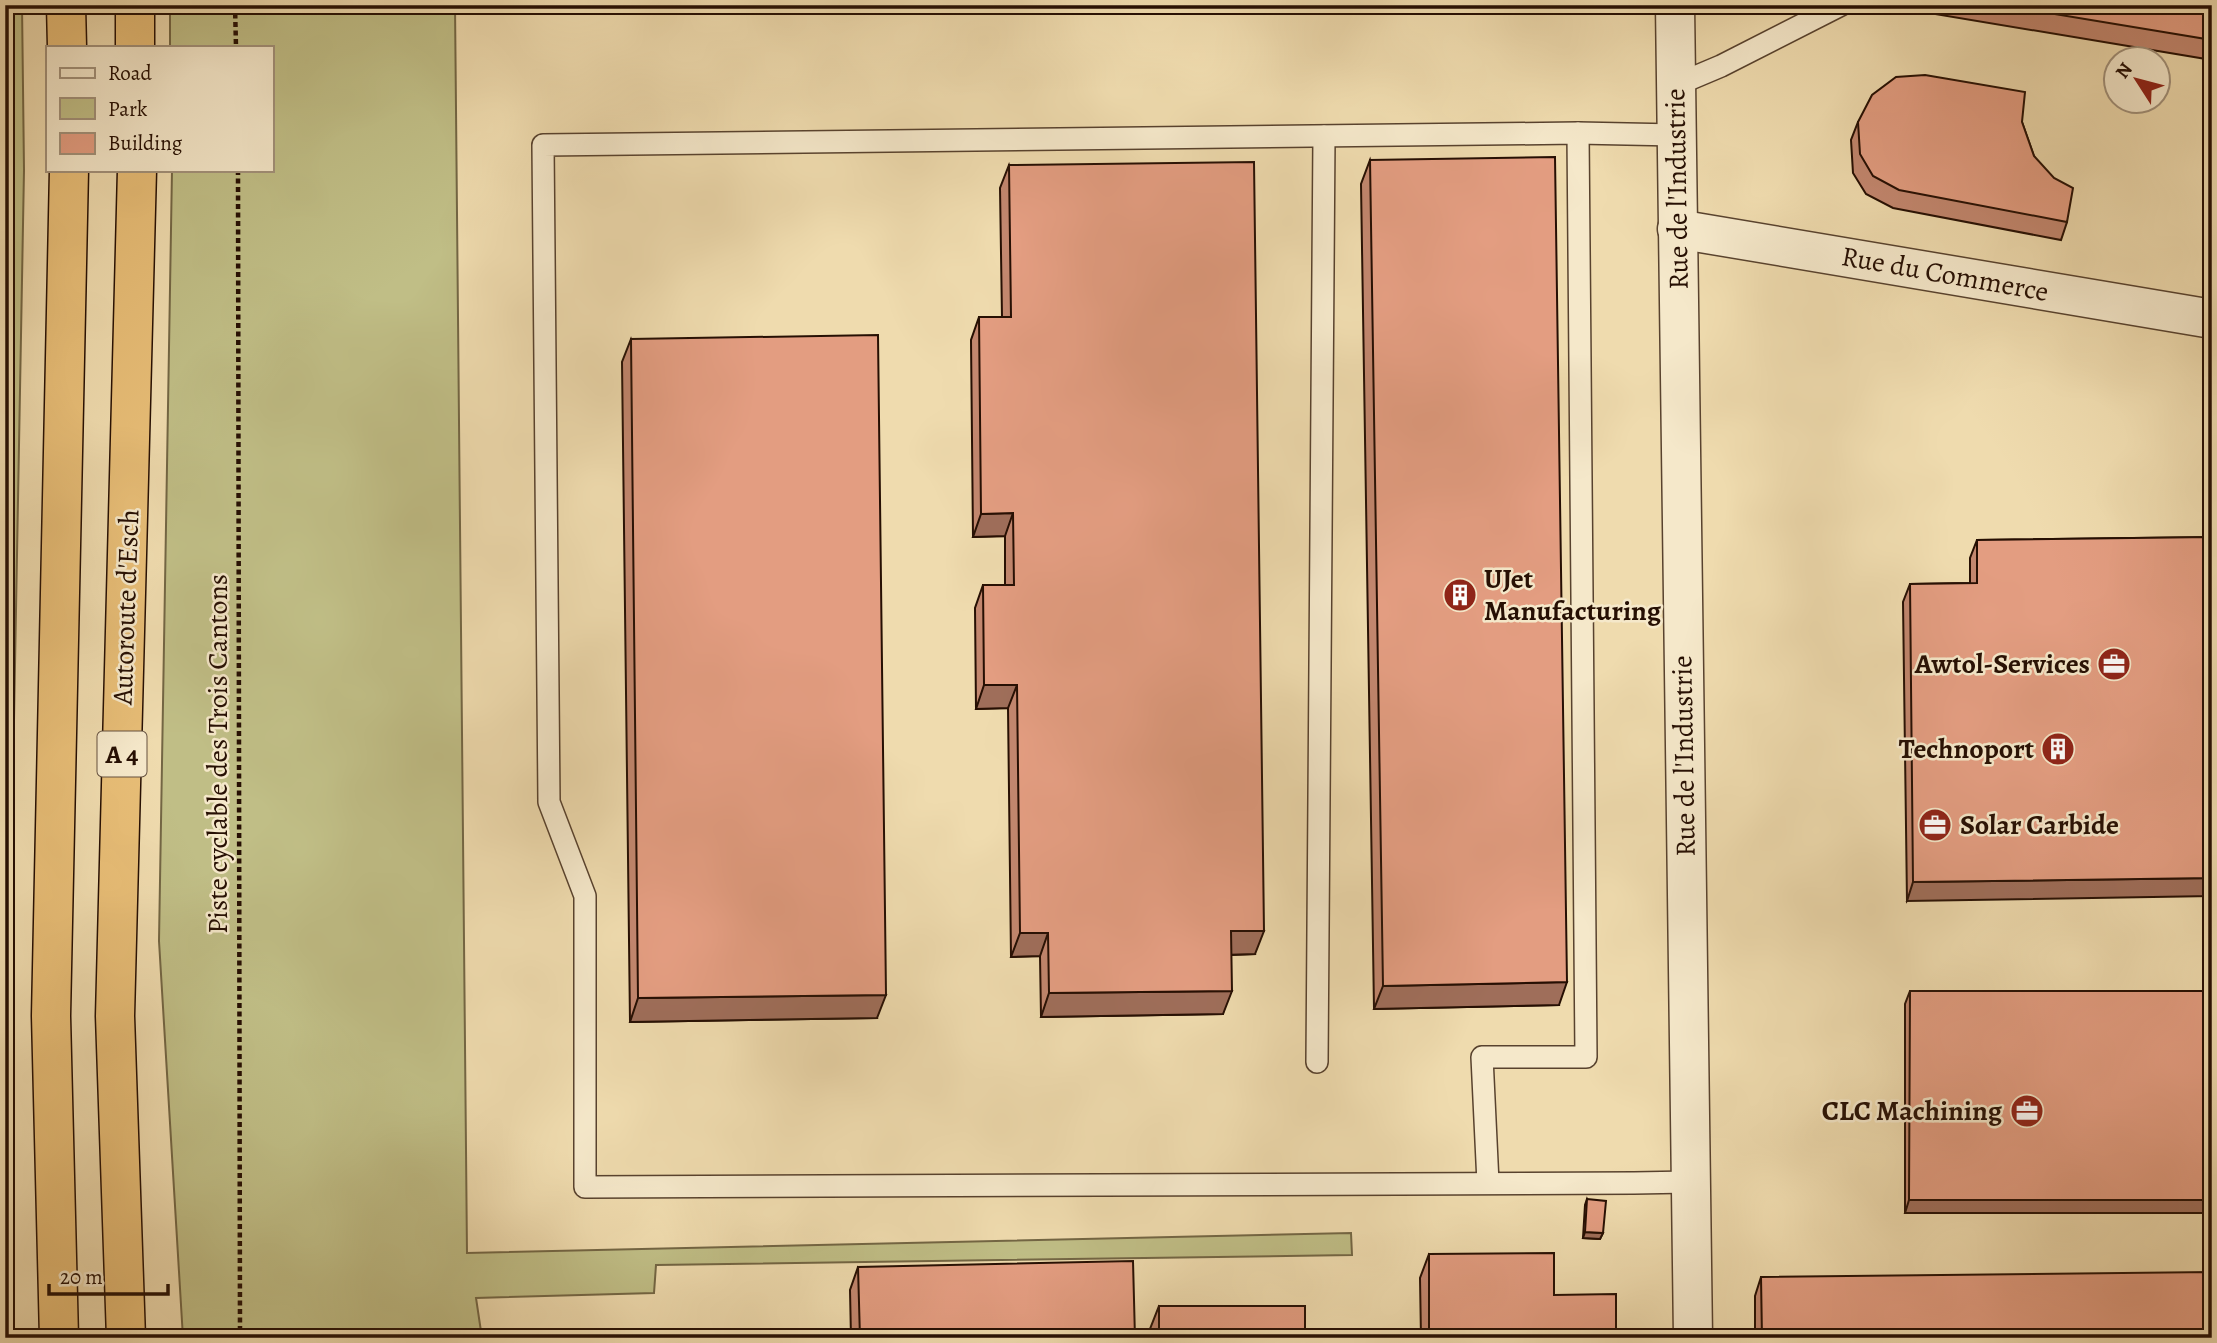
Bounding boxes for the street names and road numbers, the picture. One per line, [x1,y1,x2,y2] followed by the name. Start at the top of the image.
[1656,88,1698,290] street label: Rue de l'Industrie
[1838,237,2052,311] street label: Rue du Commerce
[104,509,148,706] street label: Autoroute d'Esch
[199,574,237,934] street label: Piste cyclable des Trois Cantons
[1663,655,1705,857] street label: Rue de l'Industrie
[97,732,146,776] road number: A 4

